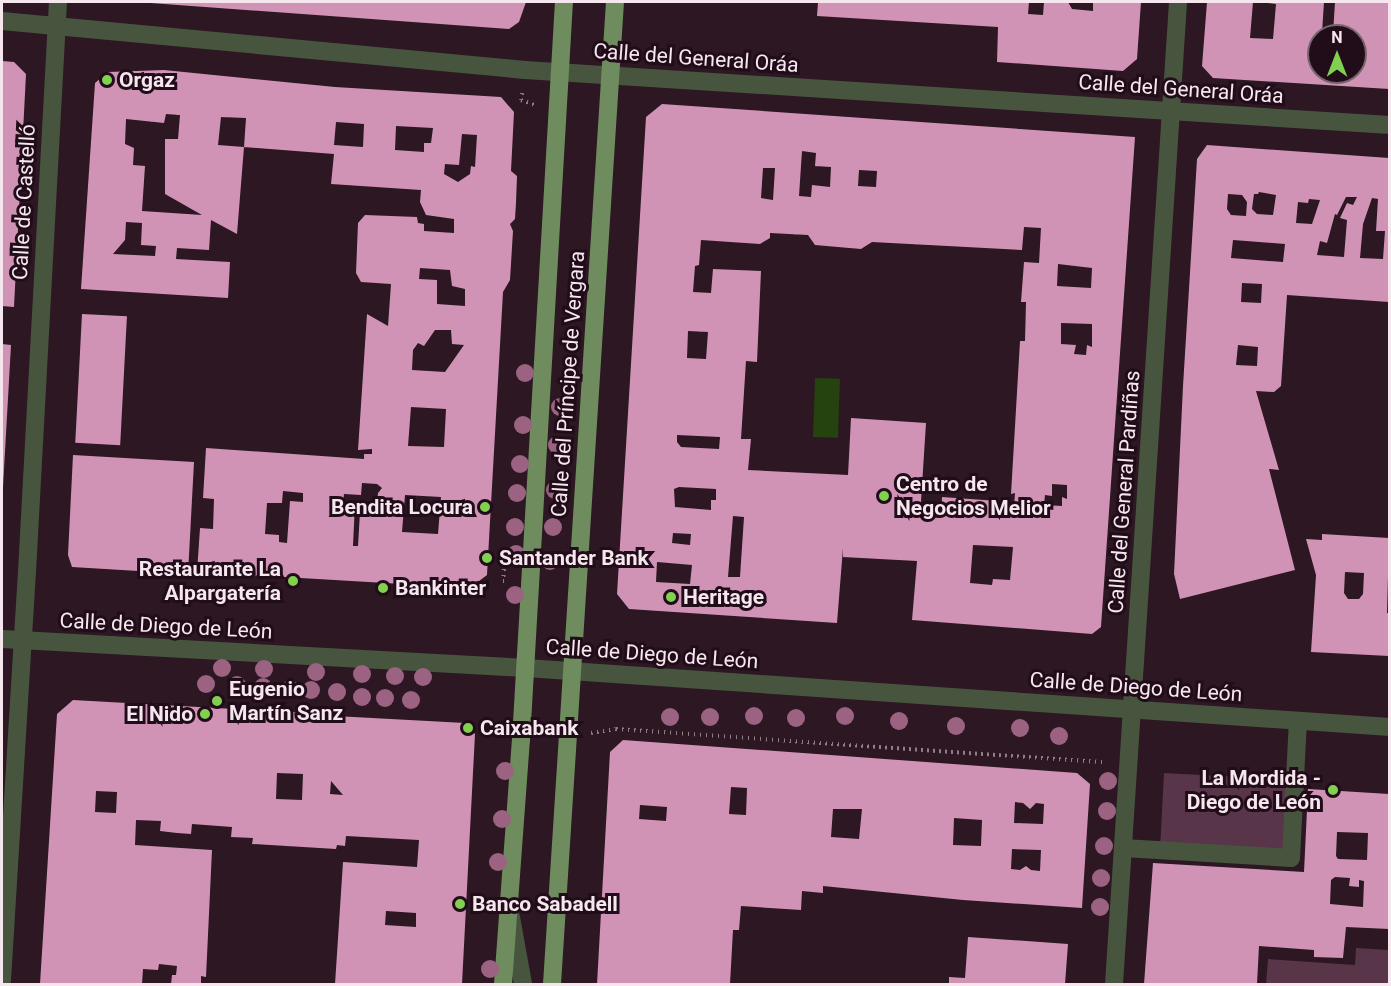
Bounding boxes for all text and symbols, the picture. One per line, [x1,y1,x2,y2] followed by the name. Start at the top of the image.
[1307,24,1367,84] north arrow
[1331,28,1343,47] text: N
[593,38,799,78] street label: Calle del General Oráa
[119,67,175,93] place label: Orgaz
[1078,69,1284,109] street label: Calle del General Oráa
[100,73,114,87] marker: Orgaz
[7,123,41,281] street label: Calle de Castelló
[546,250,590,518] street label: Calle del Príncipe de Vergara
[1103,369,1145,615] street label: Calle del General Pardiñas
[896,471,1051,521] place label: Centro de Negocios Melior
[877,489,891,503] marker: Centro de Negocios Melior
[331,494,473,520] place label: Bendita Locura
[478,500,492,514] marker: Bendita Locura
[499,545,649,571] place label: Santander Bank
[480,551,494,565] marker: Santander Bank
[139,556,281,606] place label: Restaurante La Alpargatería
[286,574,300,588] marker: Restaurante La Alpargatería
[395,575,486,601] place label: Bankinter
[376,581,390,595] marker: Bankinter
[683,584,764,610] place label: Heritage
[664,590,678,604] marker: Heritage
[59,608,273,644] street label: Calle de Diego de León
[545,634,759,674] street label: Calle de Diego de León
[1029,667,1243,707] street label: Calle de Diego de León
[229,676,343,726] place label: Eugenio Martín Sanz
[210,694,224,708] marker: Eugenio Martín Sanz
[126,701,193,727] place label: El Nido
[198,707,212,721] marker: El Nido
[480,715,578,741] place label: Caixabank
[461,721,475,735] marker: Caixabank
[1187,765,1321,815] place label: La Mordida - Diego de León
[1326,783,1340,797] marker: La Mordida - Diego de León
[472,891,618,917] place label: Banco Sabadell
[453,897,467,911] marker: Banco Sabadell

